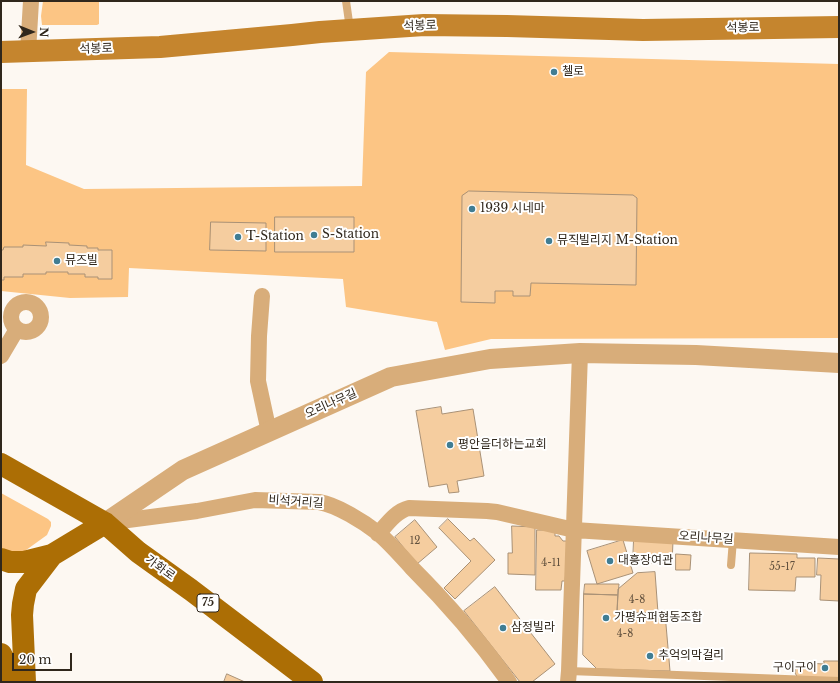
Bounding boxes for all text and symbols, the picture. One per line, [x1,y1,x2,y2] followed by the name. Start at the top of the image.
[12,12,52,52] north arrow
[403,18,437,34] street label: 석봉로
[726,21,760,35] street label: 석봉로
[37,27,51,38] text: N
[79,41,113,57] street label: 석봉로
[562,65,584,79] place label: 첼로
[549,67,559,77] marker: 첼로
[480,202,545,216] place label: 1939 시네마
[467,204,477,214] marker: 1939 시네마
[322,228,379,242] place label: S-Station
[246,230,304,244] place label: T-Station
[309,230,319,240] marker: S-Station
[233,232,243,242] marker: T-Station
[557,234,678,248] place label: 뮤직빌리지 M-Station
[544,236,554,246] marker: 뮤직빌리지 M-Station
[65,254,98,268] place label: 뮤즈빌
[52,256,62,266] marker: 뮤즈빌
[303,386,359,422] street label: 오리나무길
[458,438,546,452] place label: 평안을더하는교회
[445,440,455,450] marker: 평안을더하는교회
[268,493,324,511] street label: 비석거리길
[678,529,734,547] street label: 오리나무길
[410,535,420,547] house number: 12
[142,552,178,584] street label: 가화로
[618,554,673,568] place label: 대흥장여관
[605,556,615,566] marker: 대흥장여관
[541,557,561,569] house number: 4-11
[769,561,795,573] house number: 55-17
[197,594,219,612] road number: 75
[629,594,645,606] house number: 4-8
[614,611,702,625] place label: 가평슈퍼협동조합
[601,613,611,623] marker: 가평슈퍼협동조합
[511,621,555,635] place label: 삼정빌라
[498,623,508,633] marker: 삼정빌라
[617,628,633,640] house number: 4-8
[14,645,74,671] scale bar
[658,649,724,663] place label: 추억의막걸리
[645,651,655,661] marker: 추억의막걸리
[19,652,51,667] text: 20 m
[773,661,817,675] place label: 구이구이
[820,663,830,673] marker: 구이구이

